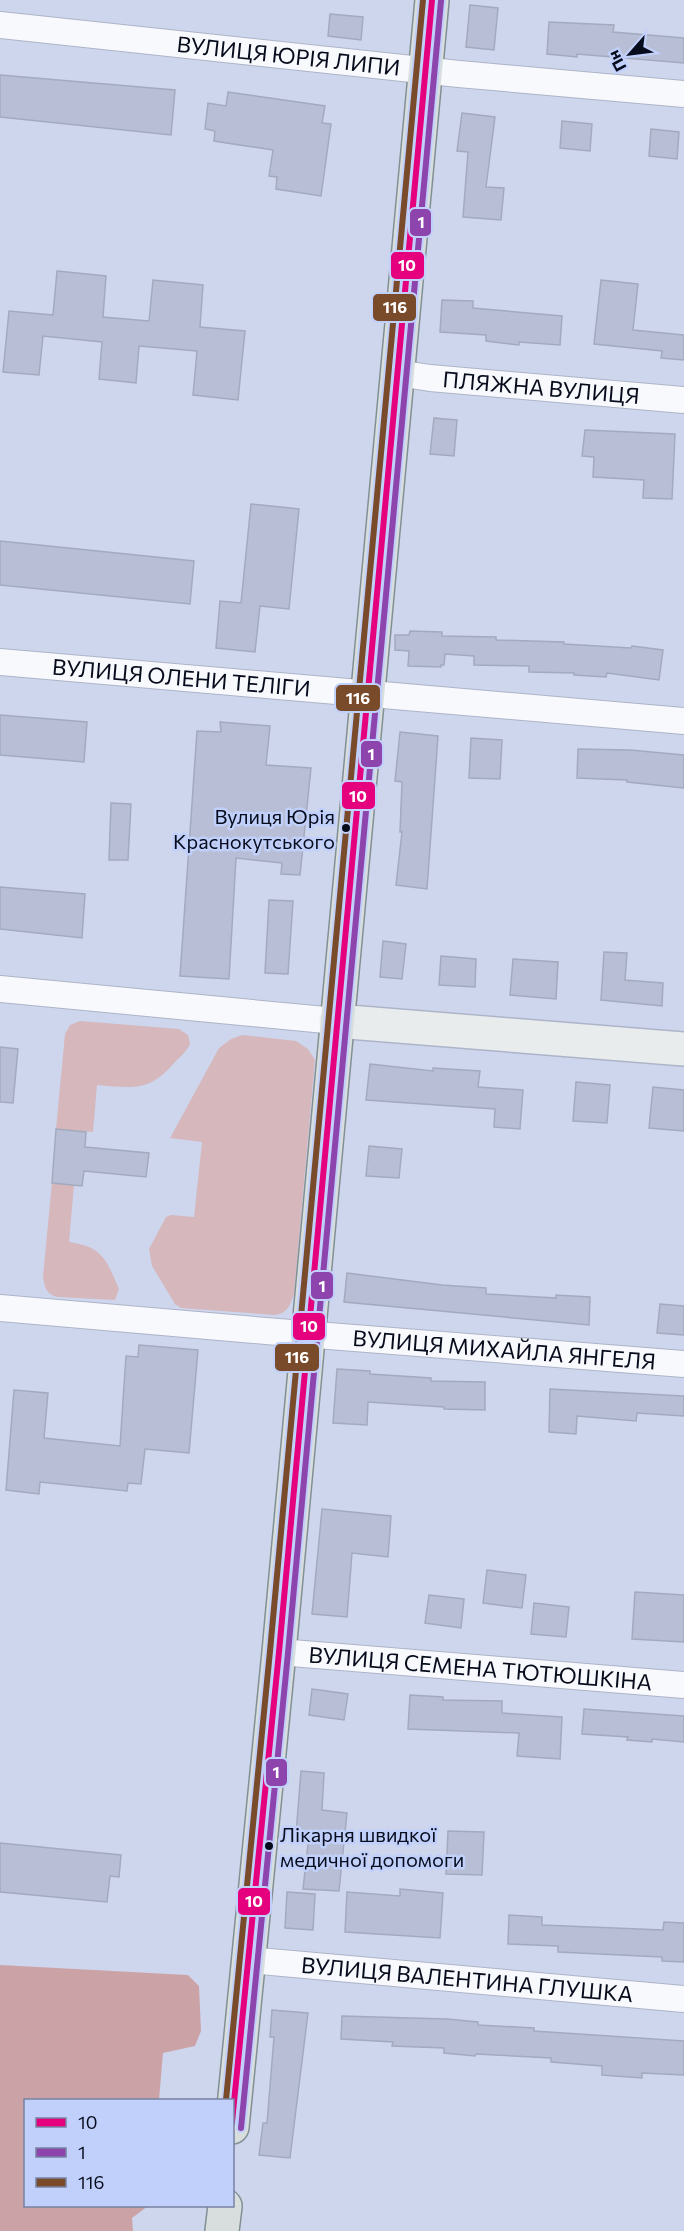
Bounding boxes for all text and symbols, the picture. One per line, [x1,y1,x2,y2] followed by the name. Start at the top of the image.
[600,24,660,84] north arrow
[175,30,401,81] street label: ВУЛИЦЯ ЮРІЯ ЛИПИ
[603,47,630,75] text: Пн
[409,208,432,237] line badge: 1
[417,212,425,231] text: 1
[390,251,425,280] line badge: 10
[398,255,416,274] text: 10
[372,293,417,322] line badge: 116
[383,297,407,316] text: 116
[442,365,641,409] street label: ПЛЯЖНА ВУЛИЦЯ
[51,653,312,702] street label: ВУЛИЦЯ ОЛЕНИ ТЕЛІГИ
[335,684,381,712] line badge: 116
[346,688,370,707] text: 116
[360,740,383,768] line badge: 1
[367,744,375,763] text: 1
[341,781,376,810] line badge: 10
[349,786,367,805] text: 10
[173,804,335,853] place label: Вулиця Юрія Краснокутського
[340,822,352,834] marker: Вулиця Юрія Краснокутського
[310,1271,334,1300] line badge: 1
[318,1276,326,1295] text: 1
[292,1312,326,1341] line badge: 10
[300,1316,318,1335] text: 10
[352,1324,657,1375] street label: ВУЛИЦЯ МИХАЙЛА ЯНГЕЛЯ
[274,1343,320,1372] line badge: 116
[285,1347,309,1366] text: 116
[308,1640,653,1695] street label: ВУЛИЦЯ СЕМЕНА ТЮТЮШКІНА
[265,1758,288,1787] line badge: 1
[272,1762,280,1781] text: 1
[280,1822,464,1871] place label: Лікарня швидкої медичної допомоги
[263,1840,275,1852] marker: Лікарня швидкої медичної допомоги
[237,1887,271,1916] line badge: 10
[245,1891,263,1910] text: 10
[300,1951,634,2007] street label: ВУЛИЦЯ ВАЛЕНТИНА ГЛУШКА
[24,2099,234,2207] legend
[78,2111,97,2133] text: 10
[78,2141,86,2163] text: 1
[78,2171,104,2193] text: 116

